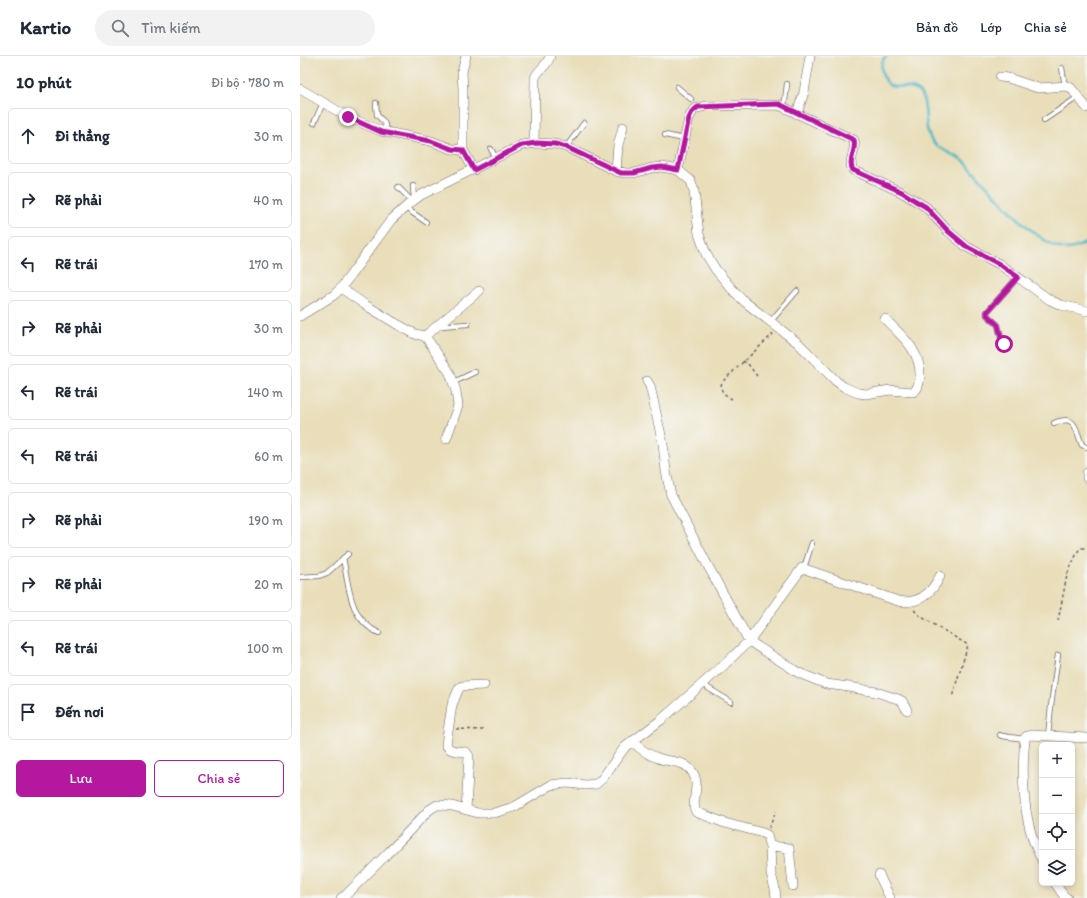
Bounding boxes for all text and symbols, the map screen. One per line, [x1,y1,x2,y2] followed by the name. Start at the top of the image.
[95,10,375,46] search box
[20,16,71,39] text: Kartio
[109,17,131,39] icon: search
[141,19,201,37] text: Tìm kiếm
[916,19,958,36] text: Bản đồ
[980,19,1002,36] text: Lớp
[1024,19,1067,36] text: Chia sẻ
[16,72,72,92] text: 10 phút
[211,75,284,90] text: Đi bộ · 780 m
[339,108,357,126] route end
[17,125,39,147] icon: ahead
[55,127,110,145] text: Đi thẳng
[254,129,283,144] text: 30 m
[17,189,39,211] icon: right
[55,191,102,209] text: Rẽ phải
[253,193,283,208] text: 40 m
[17,253,39,275] icon: left
[55,255,98,273] text: Rẽ trái
[249,257,283,272] text: 170 m
[17,317,39,339] icon: right
[55,319,102,337] text: Rẽ phải
[254,321,283,336] text: 30 m
[995,335,1013,353] route start
[17,381,39,403] icon: left
[55,383,98,401] text: Rẽ trái
[247,385,283,400] text: 140 m
[17,445,39,467] icon: left
[55,447,98,465] text: Rẽ trái
[254,449,283,464] text: 60 m
[17,509,39,531] icon: right
[55,511,102,529] text: Rẽ phải
[248,513,283,528] text: 190 m
[17,573,39,595] icon: right
[55,575,102,593] text: Rẽ phải
[254,577,283,592] text: 20 m
[17,637,39,659] icon: left
[55,639,98,657] text: Rẽ trái
[247,641,283,656] text: 100 m
[17,701,39,723] icon: arrive
[55,703,104,721] text: Đến nơi
[1039,742,1075,886] map controls
[1039,742,1075,778] button: +
[16,760,146,797] button: Lưu
[154,760,284,797] button: Chia sẻ
[1039,778,1075,814] button: −
[1039,814,1075,850] button: locate
[1039,850,1075,886] button: layers

